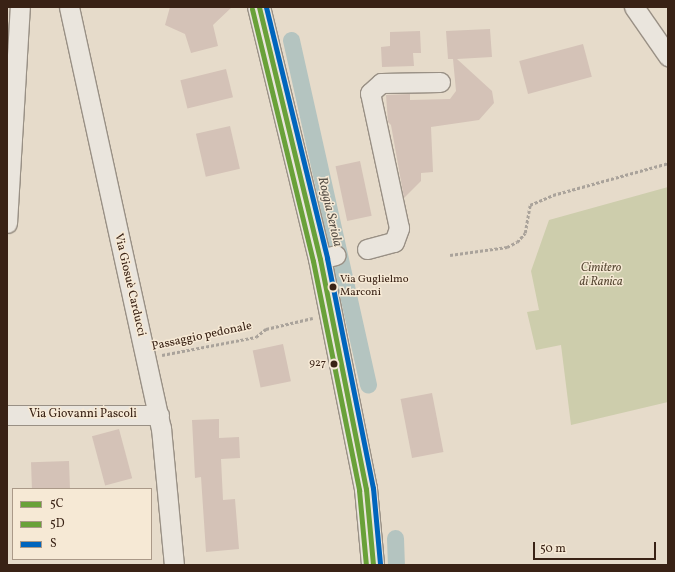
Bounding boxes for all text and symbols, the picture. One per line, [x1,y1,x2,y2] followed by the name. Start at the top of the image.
[313,175,345,249] water label: Roggia Seriola
[110,232,148,338] street label: Via Giosuè Carducci
[579,262,623,290] park label: Cimitero di Ranica
[340,274,409,300] place label: Via Guglielmo Marconi
[328,282,338,292] marker: Via Guglielmo Marconi
[151,319,253,355] street label: Passaggio pedonale
[309,357,326,371] place label: 927
[329,359,339,369] marker: 927
[29,408,137,422] street label: Via Giovanni Pascoli
[12,488,152,560] legend
[50,496,64,512] text: 5C
[50,516,65,532] text: 5D
[535,534,658,560] scale bar
[50,536,57,552] text: S
[540,541,566,557] text: 50 m

